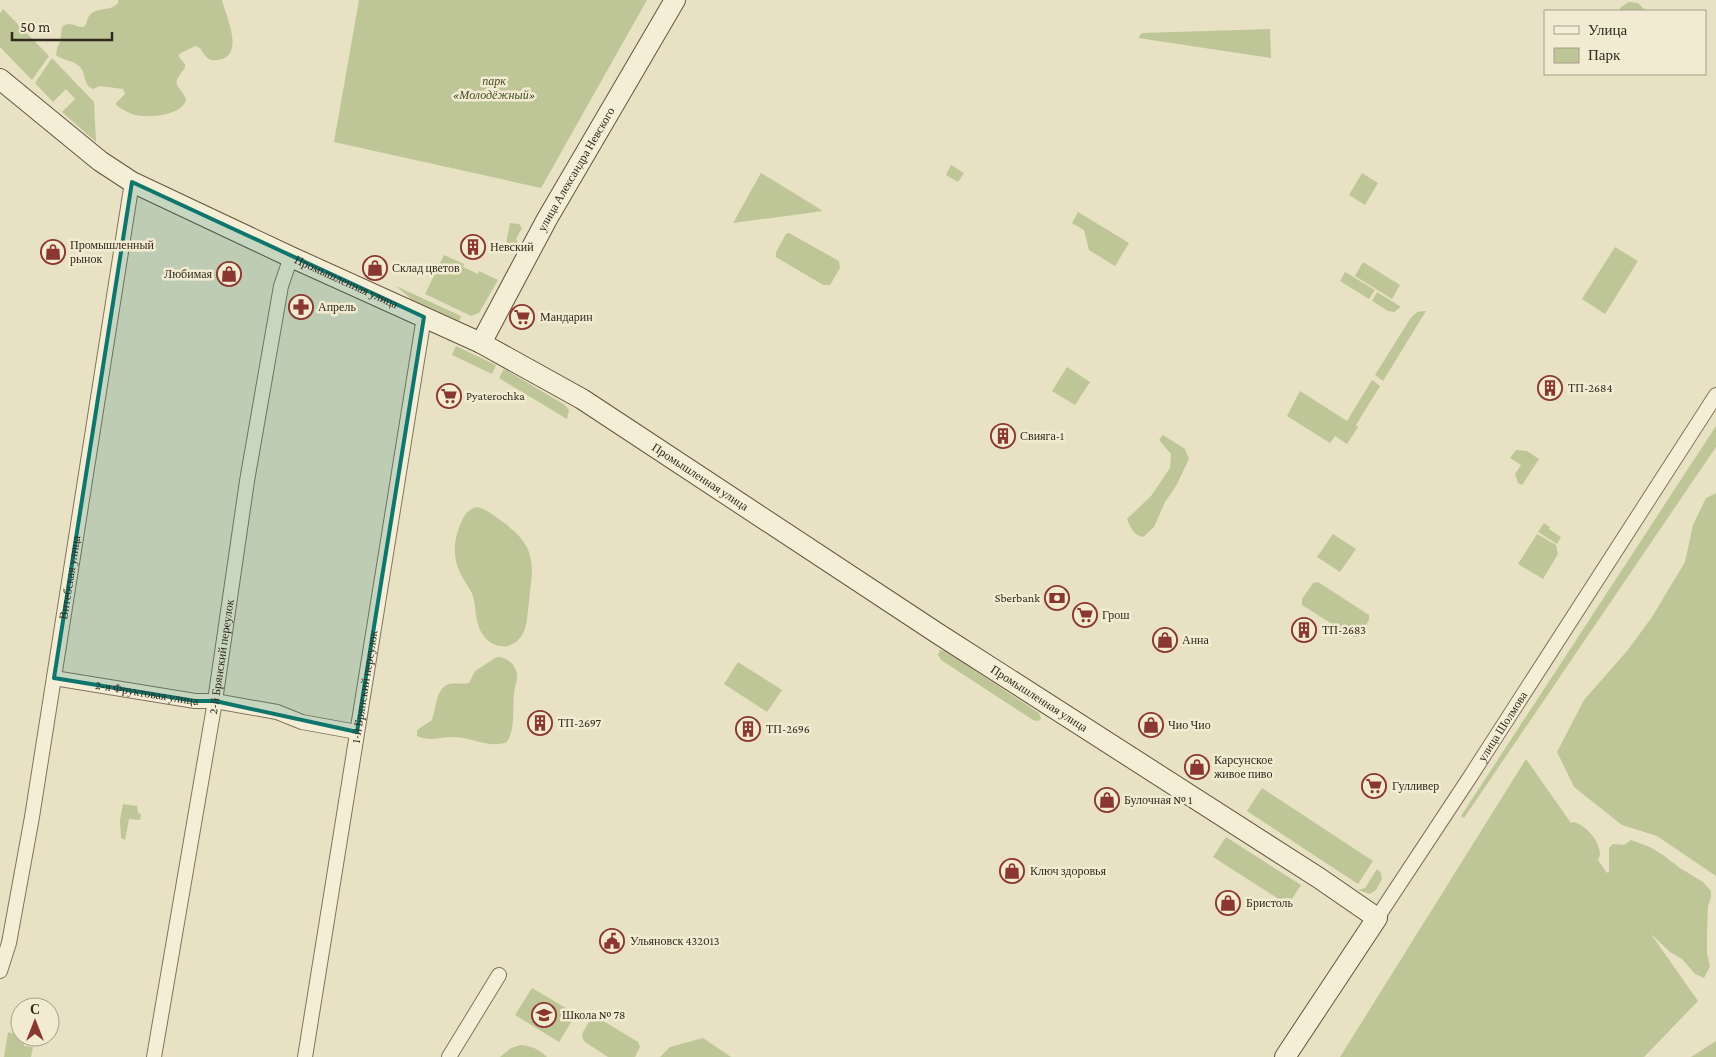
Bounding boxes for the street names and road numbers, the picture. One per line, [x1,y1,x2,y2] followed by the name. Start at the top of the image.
[535,105,618,234] street label: улица Александра Невского
[292,252,401,312] street label: Промышленная улица
[649,440,751,514] street label: Промышленная улица
[56,534,83,620] street label: Витебская улица
[206,598,237,715] street label: 2-й Брянский переулок
[349,629,381,744] street label: 1-й Брянский переулок
[988,662,1091,735] street label: Промышленная улица
[94,678,199,708] street label: 2-я Фруктовая улица
[1475,688,1531,764] street label: улица Шолмова

